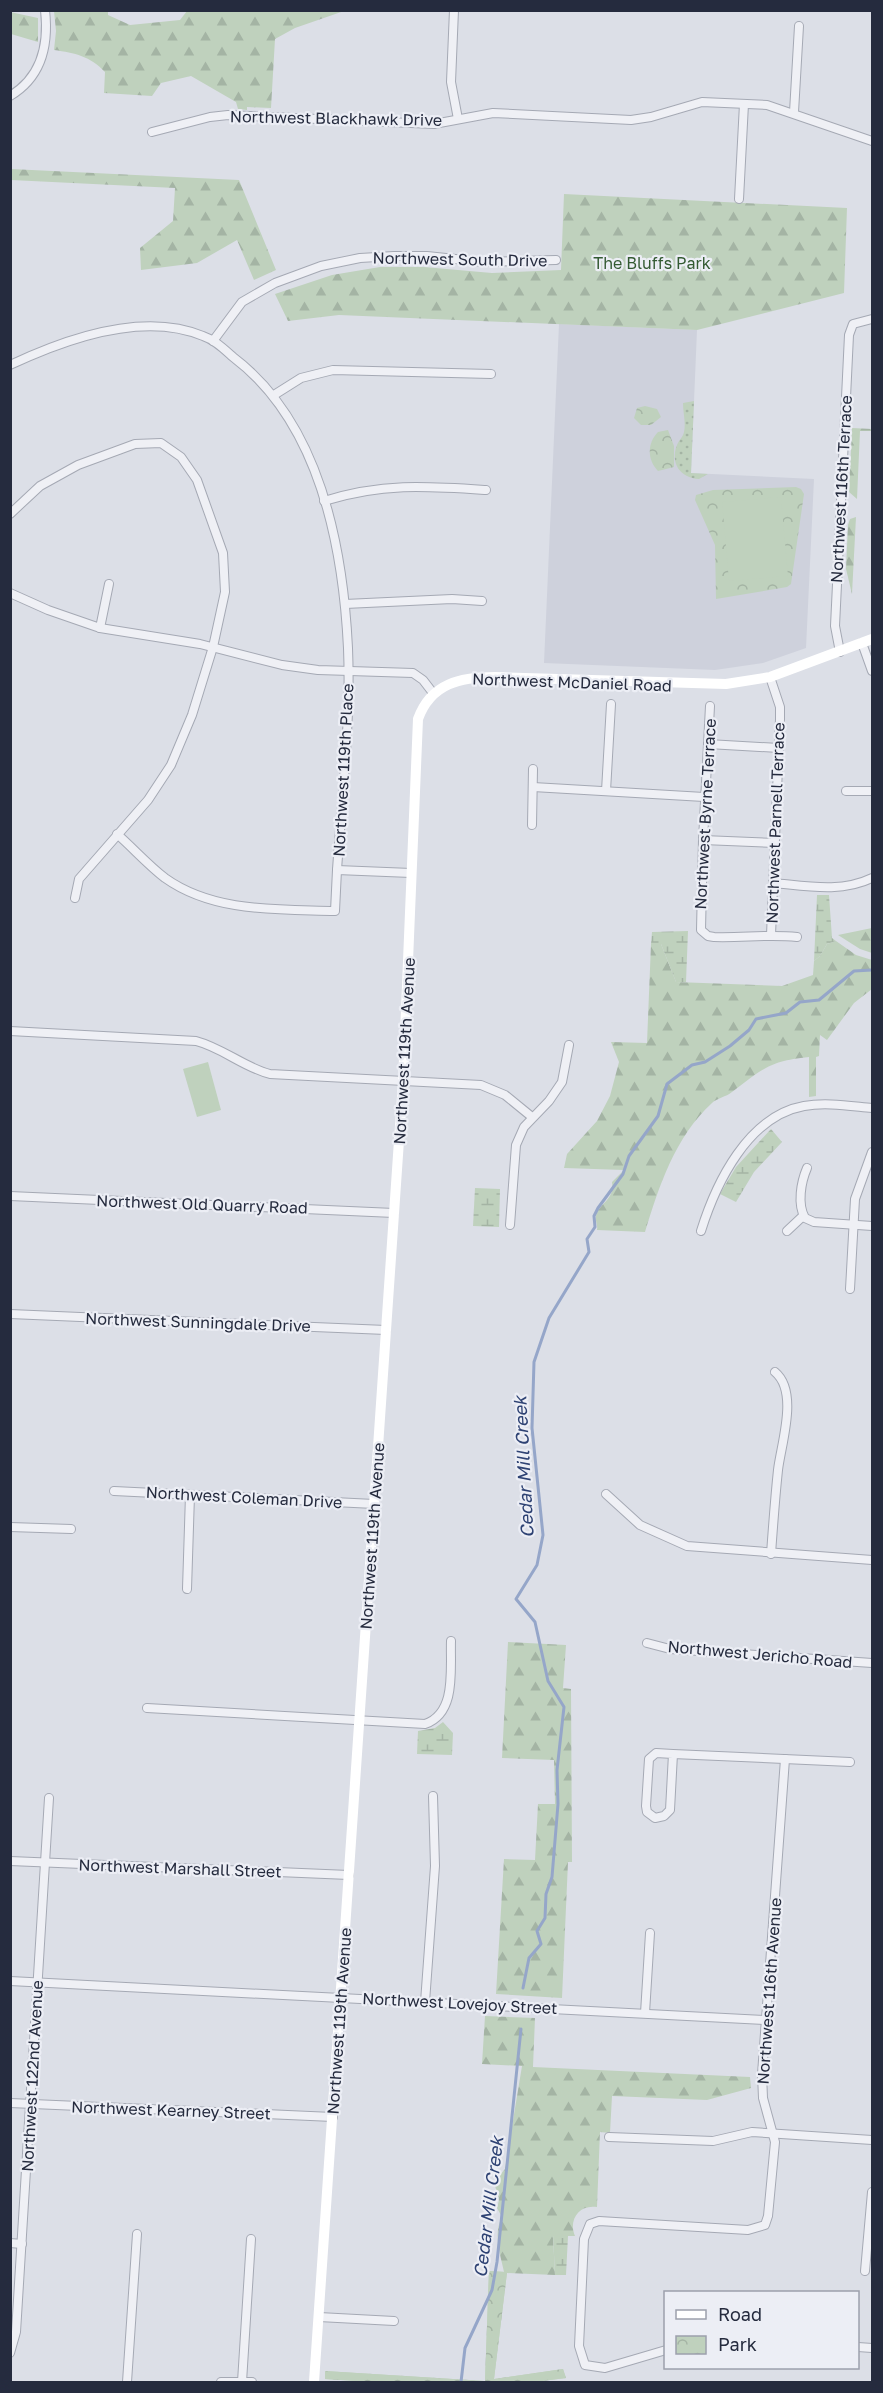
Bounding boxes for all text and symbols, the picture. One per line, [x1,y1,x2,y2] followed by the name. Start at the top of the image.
[230,106,442,130] street label: Northwest Blackhawk Drive
[372,247,548,271] street label: Northwest South Drive
[593,253,711,273] park label: The Bluffs Park
[826,395,856,583] street label: Northwest 116th Terrace
[472,669,672,695] street label: Northwest McDaniel Road
[328,683,358,857] street label: Northwest 119th Place
[690,718,720,910] street label: Northwest Byrne Terrace
[761,722,789,924] street label: Northwest Parnell Terrace
[389,957,419,1145] street label: Northwest 119th Avenue
[96,1190,308,1218] street label: Northwest Old Quarry Road
[85,1308,311,1336] street label: Northwest Sunningdale Drive
[508,1394,538,1538] water label: Cedar Mill Creek
[355,1442,389,1630] street label: Northwest 119th Avenue
[145,1482,343,1512] street label: Northwest Coleman Drive
[667,1636,853,1672] street label: Northwest Jericho Road
[78,1854,282,1882] street label: Northwest Marshall Street
[752,1897,786,2085] street label: Northwest 116th Avenue
[322,1927,356,2115] street label: Northwest 119th Avenue
[17,1980,47,2172] street label: Northwest 122nd Avenue
[362,1988,558,2018] street label: Northwest Lovejoy Street
[71,2097,271,2123] street label: Northwest Kearney Street
[468,2133,508,2279] water label: Cedar Mill Creek
[664,2291,859,2369] legend
[718,2303,762,2325] text: Road
[718,2333,757,2355] text: Park

